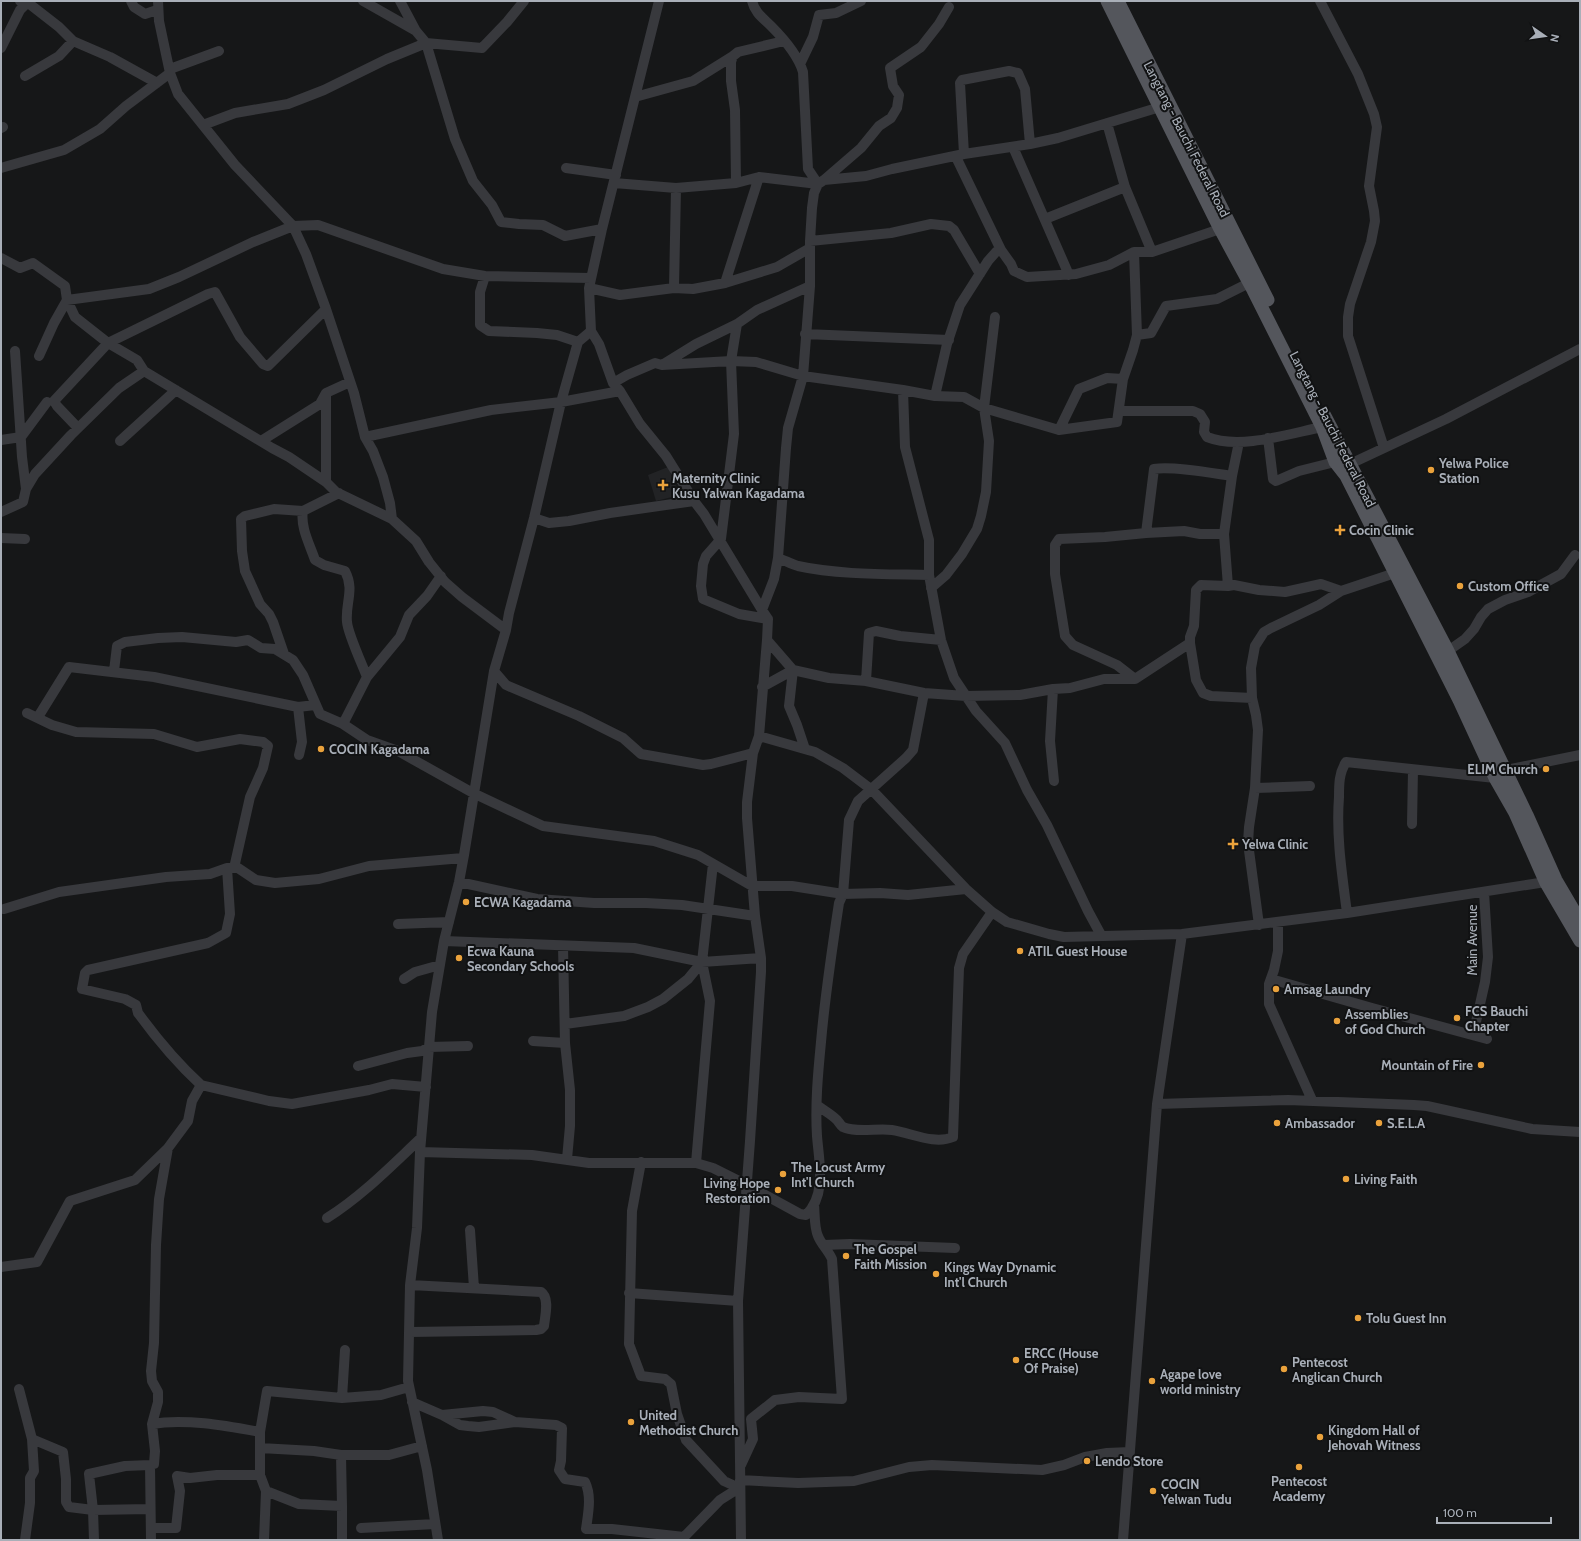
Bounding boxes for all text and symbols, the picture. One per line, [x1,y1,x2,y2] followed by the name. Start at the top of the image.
[1525,16,1565,56] north arrow
[1547,33,1562,44] text: N
[1141,58,1233,220] street label: Langtang - Bauchi Federal Road
[1287,348,1379,510] street label: Langtang - Bauchi Federal Road
[1438,455,1509,486] place label: Yelwa Police Station
[1426,465,1436,475] marker: Yelwa Police Station
[672,470,805,501] place label: Maternity Clinic Kusu Yalwan Kagadama
[657,479,669,491] marker: Maternity Clinic Kusu Yalwan Kagadama
[1349,522,1414,538] place label: Cocin Clinic
[1334,524,1346,536] marker: Cocin Clinic
[1468,578,1549,594] place label: Custom Office
[1455,581,1465,591] marker: Custom Office
[329,741,430,757] place label: COCIN Kagadama
[316,744,326,754] marker: COCIN Kagadama
[1467,761,1538,777] place label: ELIM Church
[1541,764,1551,774] marker: ELIM Church
[1241,836,1308,852] place label: Yelwa Clinic
[1227,838,1239,850] marker: Yelwa Clinic
[474,894,572,910] place label: ECWA Kagadama
[461,897,471,907] marker: ECWA Kagadama
[1464,904,1480,975] street label: Main Avenue
[467,943,575,974] place label: Ecwa Kauna Secondary Schools
[1028,943,1127,959] place label: ATIL Guest House
[1015,946,1025,956] marker: ATIL Guest House
[454,953,464,963] marker: Ecwa Kauna Secondary Schools
[1284,981,1371,997] place label: Amsag Laundry
[1271,984,1281,994] marker: Amsag Laundry
[1465,1003,1528,1034] place label: FCS Bauchi Chapter
[1345,1006,1425,1037] place label: Assemblies of God Church
[1452,1013,1462,1023] marker: FCS Bauchi Chapter
[1332,1016,1342,1026] marker: Assemblies of God Church
[1381,1057,1473,1073] place label: Mountain of Fire
[1476,1060,1486,1070] marker: Mountain of Fire
[1285,1115,1356,1131] place label: Ambassador
[1387,1115,1426,1131] place label: S.E.L.A
[1272,1118,1282,1128] marker: Ambassador
[1374,1118,1384,1128] marker: S.E.L.A
[791,1159,885,1190] place label: The Locust Army Int'l Church
[778,1169,788,1179] marker: The Locust Army Int'l Church
[1354,1171,1417,1187] place label: Living Faith
[1341,1174,1351,1184] marker: Living Faith
[703,1175,770,1206] place label: Living Hope Restoration
[773,1185,783,1195] marker: Living Hope Restoration
[854,1241,927,1272] place label: The Gospel Faith Mission
[841,1251,851,1261] marker: The Gospel Faith Mission
[944,1259,1056,1290] place label: Kings Way Dynamic Int'l Church
[931,1269,941,1279] marker: Kings Way Dynamic Int'l Church
[1366,1310,1446,1326] place label: Tolu Guest Inn
[1353,1313,1363,1323] marker: Tolu Guest Inn
[1024,1345,1099,1376] place label: ERCC (House Of Praise)
[1292,1354,1382,1385] place label: Pentecost Anglican Church
[1011,1355,1021,1365] marker: ERCC (House Of Praise)
[1279,1364,1289,1374] marker: Pentecost Anglican Church
[1160,1366,1241,1397] place label: Agape love world ministry
[1147,1376,1157,1386] marker: Agape love world ministry
[639,1407,738,1438] place label: United Methodist Church
[626,1417,636,1427] marker: United Methodist Church
[1327,1422,1421,1453] place label: Kingdom Hall of Jehovah Witness
[1315,1432,1325,1442] marker: Kingdom Hall of Jehovah Witness
[1095,1453,1163,1469] place label: Lendo Store
[1082,1456,1092,1466] marker: Lendo Store
[1294,1462,1304,1472] marker: Pentecost Academy
[1271,1473,1327,1504] place label: Pentecost Academy
[1160,1476,1232,1507] place label: COCIN Yelwan Tudu
[1148,1486,1158,1496] marker: COCIN Yelwan Tudu
[1437,1499,1551,1525] scale bar
[1443,1505,1477,1520] text: 100 m

